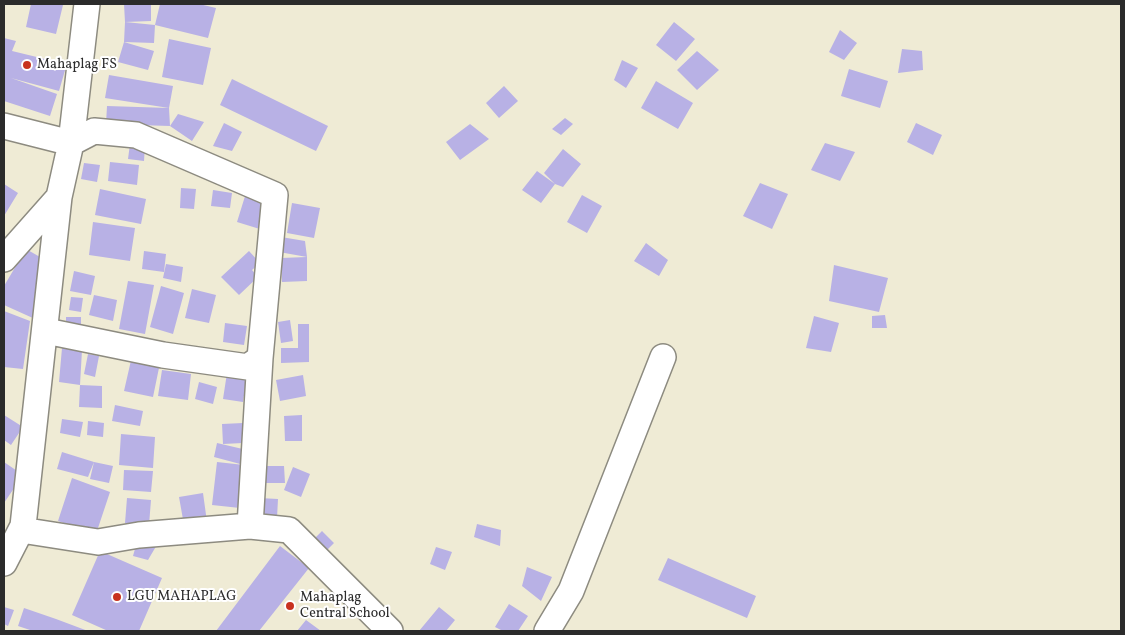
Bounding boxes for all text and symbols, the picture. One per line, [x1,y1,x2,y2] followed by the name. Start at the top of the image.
[37,57,117,73] place label: Mahaplag FS
[21,59,33,71] marker: Mahaplag FS
[127,589,236,605] place label: LGU MAHAPLAG
[300,590,390,622] place label: Mahaplag Central School
[111,591,123,603] marker: LGU MAHAPLAG
[284,600,296,612] marker: Mahaplag Central School

